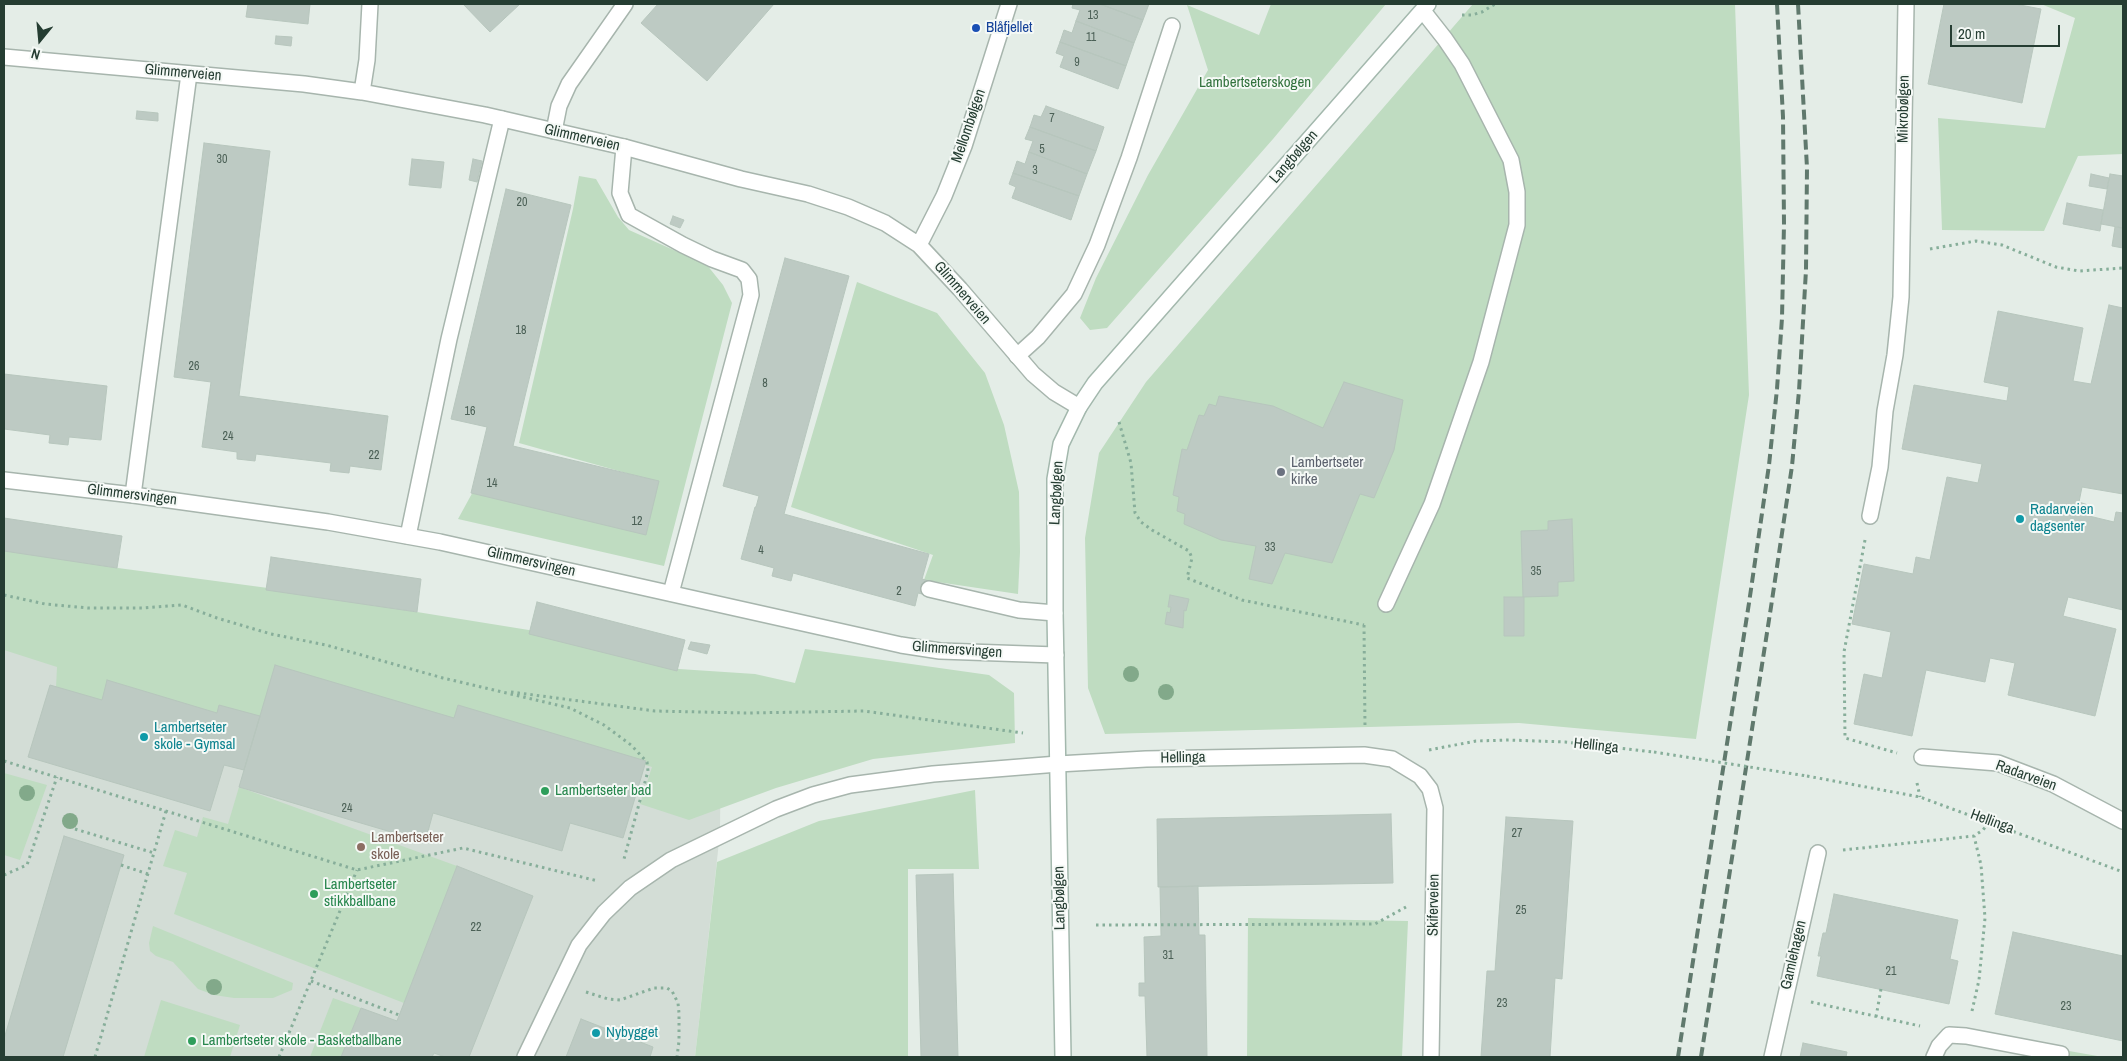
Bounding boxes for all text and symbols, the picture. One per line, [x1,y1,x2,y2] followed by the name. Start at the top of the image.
[1088,9,1098,23] house number: 13
[15,15,65,65] north arrow
[1952,15,2062,47] scale bar
[986,19,1032,37] place label: Blåfjellet
[970,22,982,34] marker: Blåfjellet
[1958,23,1985,44] text: 20 m
[1086,31,1096,45] house number: 11
[29,45,42,64] text: N
[1074,56,1080,70] house number: 9
[144,61,222,85] street label: Glimmerveien
[1199,74,1311,92] park label: Lambertseterskogen
[1894,75,1914,143] street label: Mikrobølgen
[948,87,990,165] street label: Mellombølgen
[1049,112,1055,126] house number: 7
[542,121,622,155] street label: Glimmerveien
[1266,127,1322,187] street label: Langbølgen
[1039,143,1045,157] house number: 5
[217,153,227,167] house number: 30
[1032,164,1038,178] house number: 3
[517,196,527,210] house number: 20
[930,258,994,328] street label: Glimmerveien
[516,324,526,338] house number: 18
[189,360,199,374] house number: 26
[762,377,768,391] house number: 8
[465,405,475,419] house number: 16
[223,430,233,444] house number: 24
[369,449,379,463] house number: 22
[1291,454,1363,489] place label: Lambertseter kirke
[1046,460,1068,526] street label: Langbølgen
[1275,466,1287,478] marker: Lambertseter kirke
[487,477,497,491] house number: 14
[86,481,178,509] street label: Glimmersvingen
[2030,501,2094,536] place label: Radarveien dagsenter
[2014,513,2026,525] marker: Radarveien dagsenter
[632,515,642,529] house number: 12
[1265,541,1275,555] house number: 33
[485,543,577,581] street label: Glimmersvingen
[758,544,764,558] house number: 4
[1531,565,1541,579] house number: 35
[896,585,902,599] house number: 2
[911,638,1003,662] street label: Glimmersvingen
[154,719,235,754] place label: Lambertseter skole - Gymsal
[138,731,150,743] marker: Lambertseter skole - Gymsal
[1573,735,1619,757] street label: Hellinga
[1160,749,1206,767] street label: Hellinga
[1993,757,2059,795] street label: Radarveien
[555,782,651,800] place label: Lambertseter bad
[539,785,551,797] marker: Lambertseter bad
[342,802,352,816] house number: 24
[1968,806,2016,838] street label: Hellinga
[1512,827,1522,841] house number: 27
[371,829,443,864] place label: Lambertseter skole
[355,841,367,853] marker: Lambertseter skole
[1050,866,1070,930] street label: Langbølgen
[1424,874,1444,936] street label: Skiferveien
[324,876,396,911] place label: Lambertseter stikkballbane
[308,888,320,900] marker: Lambertseter stikkballbane
[1516,904,1526,918] house number: 25
[1777,919,1811,991] street label: Gamlehagen
[471,921,481,935] house number: 22
[1163,949,1173,963] house number: 31
[1886,965,1896,979] house number: 21
[1497,997,1507,1011] house number: 23
[2061,1000,2071,1014] house number: 23
[606,1024,658,1042] place label: Nybygget
[590,1027,602,1039] marker: Nybygget
[202,1032,402,1050] place label: Lambertseter skole - Basketballbane
[186,1035,198,1047] marker: Lambertseter skole - Basketballbane

